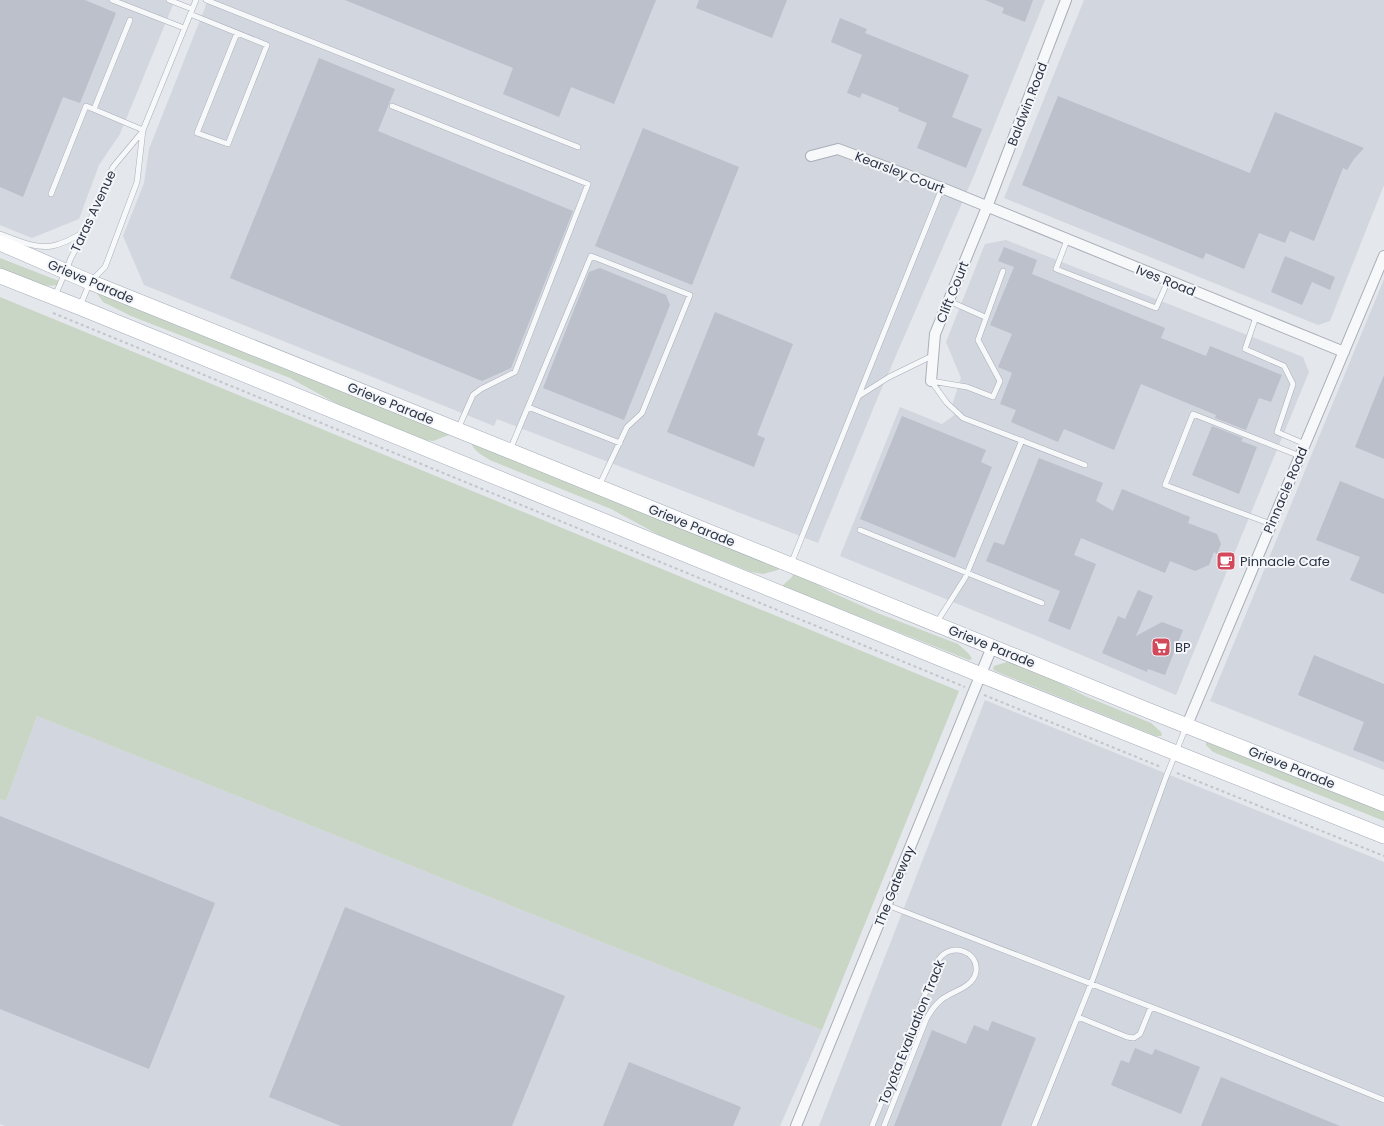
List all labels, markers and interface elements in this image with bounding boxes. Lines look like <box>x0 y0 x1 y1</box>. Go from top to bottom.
street label: Baldwin Road <box>1003 60 1052 149</box>
street label: Kearsley Court <box>852 147 948 198</box>
street label: Taras Avenue <box>66 167 121 255</box>
street label: Grieve Parade <box>45 255 137 308</box>
street label: Clift Court <box>931 258 974 326</box>
street label: Ives Road <box>1133 260 1198 301</box>
street label: Grieve Parade <box>345 377 437 429</box>
street label: Pinnacle Road <box>1259 444 1312 537</box>
street label: Grieve Parade <box>646 499 738 551</box>
cafe icon: Pinnacle Cafe <box>1215 550 1237 572</box>
place label: Pinnacle Cafe <box>1240 552 1330 571</box>
street label: Grieve Parade <box>946 620 1038 672</box>
supermarket icon: BP <box>1150 636 1172 658</box>
place label: BP <box>1175 638 1191 657</box>
street label: Grieve Parade <box>1246 741 1338 793</box>
street label: The Gateway <box>870 842 920 929</box>
street label: Toyota Evaluation Track <box>874 957 949 1107</box>

